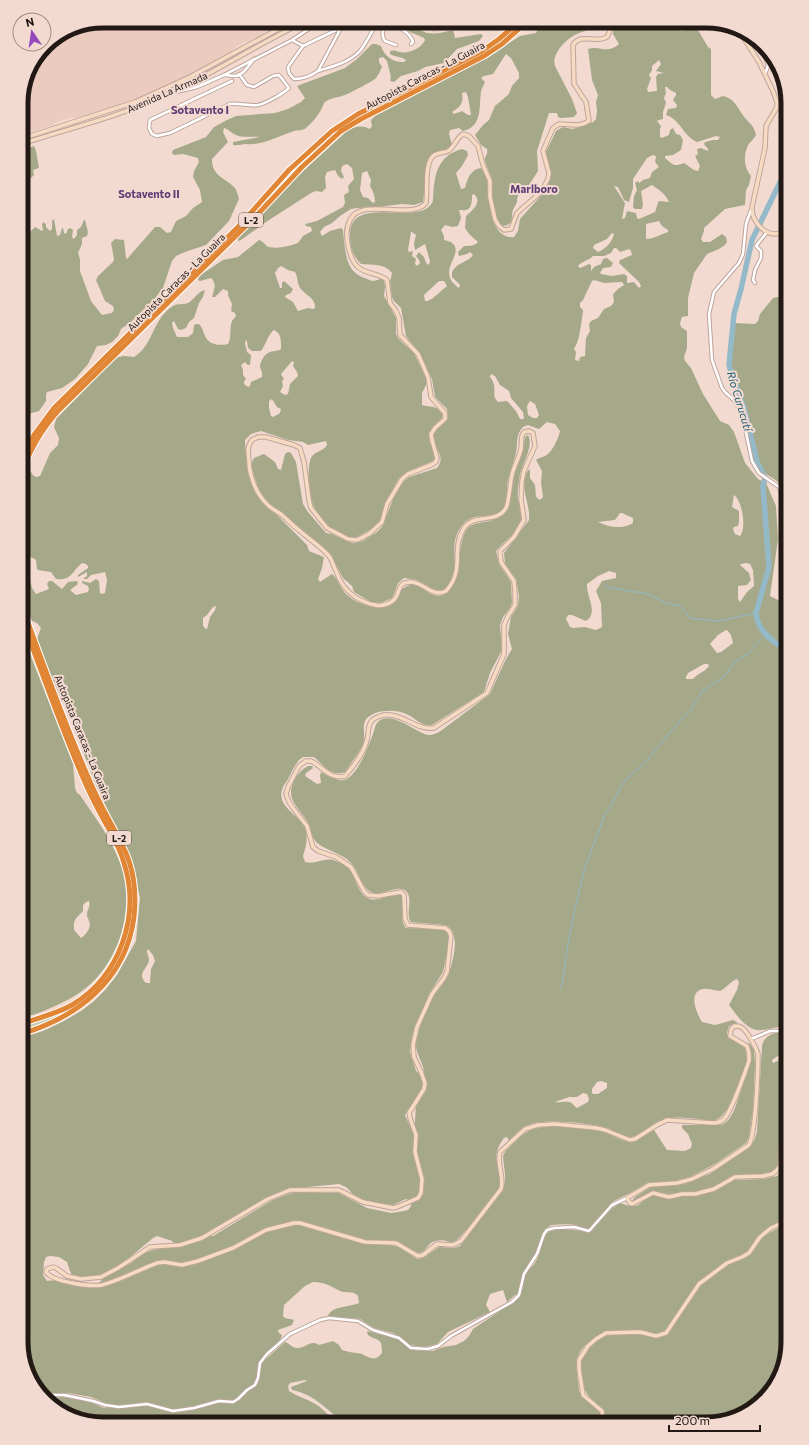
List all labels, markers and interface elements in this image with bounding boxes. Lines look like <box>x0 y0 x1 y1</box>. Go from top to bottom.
north arrow <box>12 12 52 52</box>
text: N <box>24 15 35 29</box>
street label: Autopista Caracas - La Guaira <box>363 38 487 112</box>
street label: Avenida La Armada <box>125 69 209 115</box>
district label: Sotavento I <box>171 103 229 116</box>
district label: Marlboro <box>510 182 558 195</box>
district label: Sotavento II <box>118 187 180 200</box>
road number: L-2 <box>239 213 263 227</box>
street label: Autopista Caracas - La Guaira <box>125 231 227 333</box>
water label: Río Curucutí <box>725 369 756 435</box>
street label: Autopista Caracas - La Guaira <box>52 673 114 801</box>
road number: L-2 <box>107 831 131 845</box>
scale bar <box>669 1407 760 1433</box>
text: 200 m <box>675 1413 710 1427</box>

